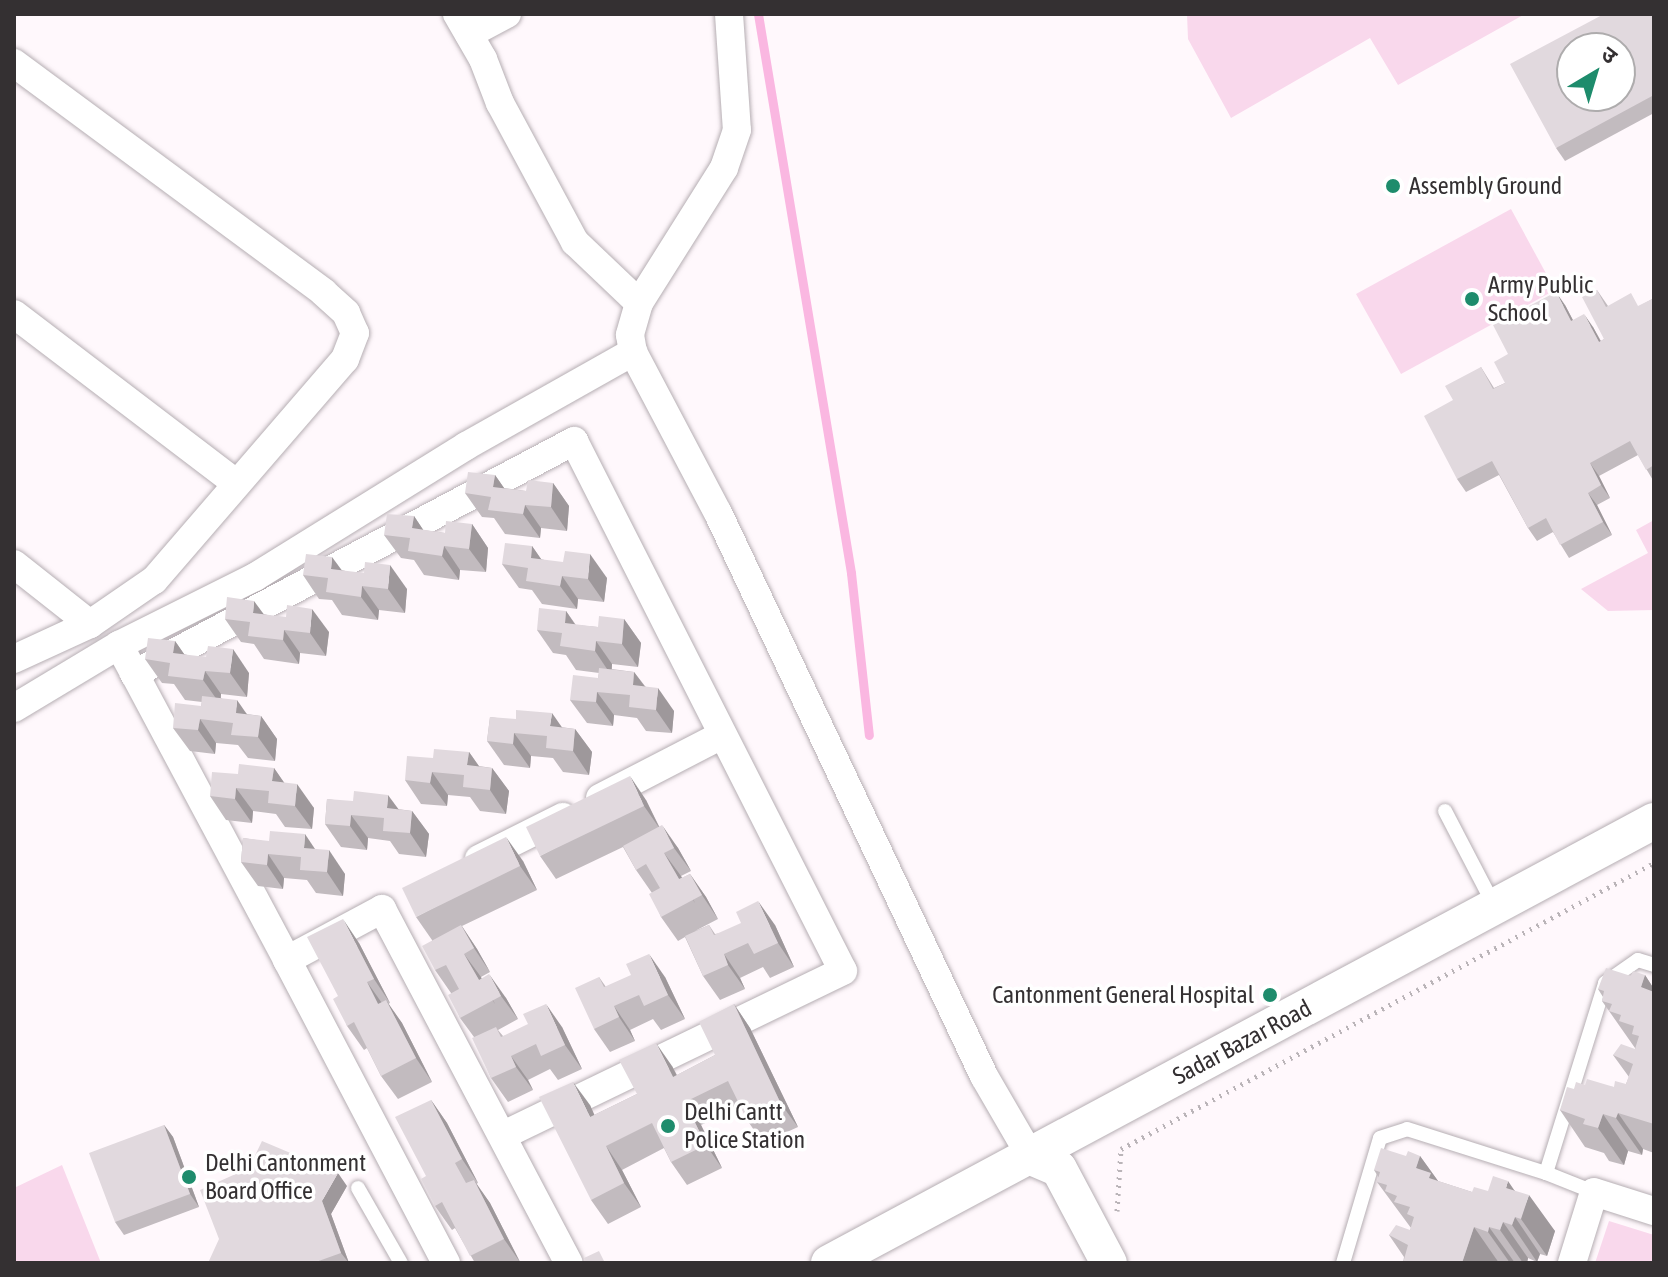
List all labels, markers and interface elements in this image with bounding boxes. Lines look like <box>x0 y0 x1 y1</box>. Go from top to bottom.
north arrow <box>1556 32 1636 112</box>
text: उ <box>1596 40 1623 69</box>
place label: Assembly Ground <box>1409 172 1562 200</box>
marker: Assembly Ground <box>1384 177 1402 195</box>
place label: Army Public School <box>1488 271 1593 327</box>
marker: Army Public School <box>1463 290 1481 308</box>
place label: Cantonment General Hospital <box>992 981 1254 1009</box>
marker: Cantonment General Hospital <box>1261 986 1279 1004</box>
street label: Sadar Bazar Road <box>1168 993 1316 1091</box>
place label: Delhi Cantt Police Station <box>684 1098 805 1154</box>
marker: Delhi Cantt Police Station <box>659 1117 677 1135</box>
place label: Delhi Cantonment Board Office <box>205 1149 366 1205</box>
marker: Delhi Cantonment Board Office <box>180 1168 198 1186</box>

